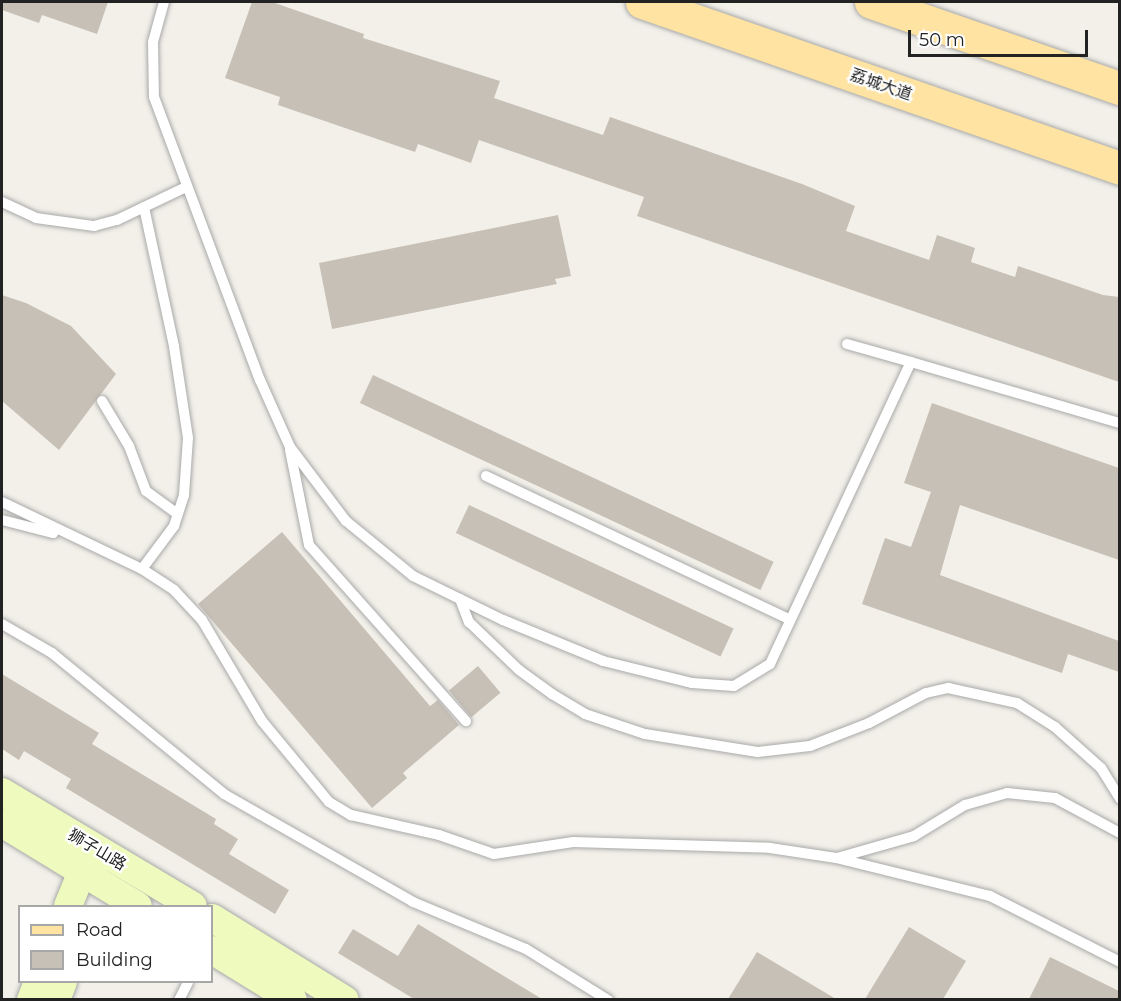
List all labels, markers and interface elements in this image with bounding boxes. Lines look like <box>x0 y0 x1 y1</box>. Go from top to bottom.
scale bar <box>911 18 1091 56</box>
text: 50 m <box>919 29 965 51</box>
street label: 荔城大道 <box>848 66 914 104</box>
street label: 狮子山路 <box>65 825 129 875</box>
legend <box>18 905 213 983</box>
text: Road <box>76 919 123 941</box>
text: Building <box>76 949 153 971</box>

